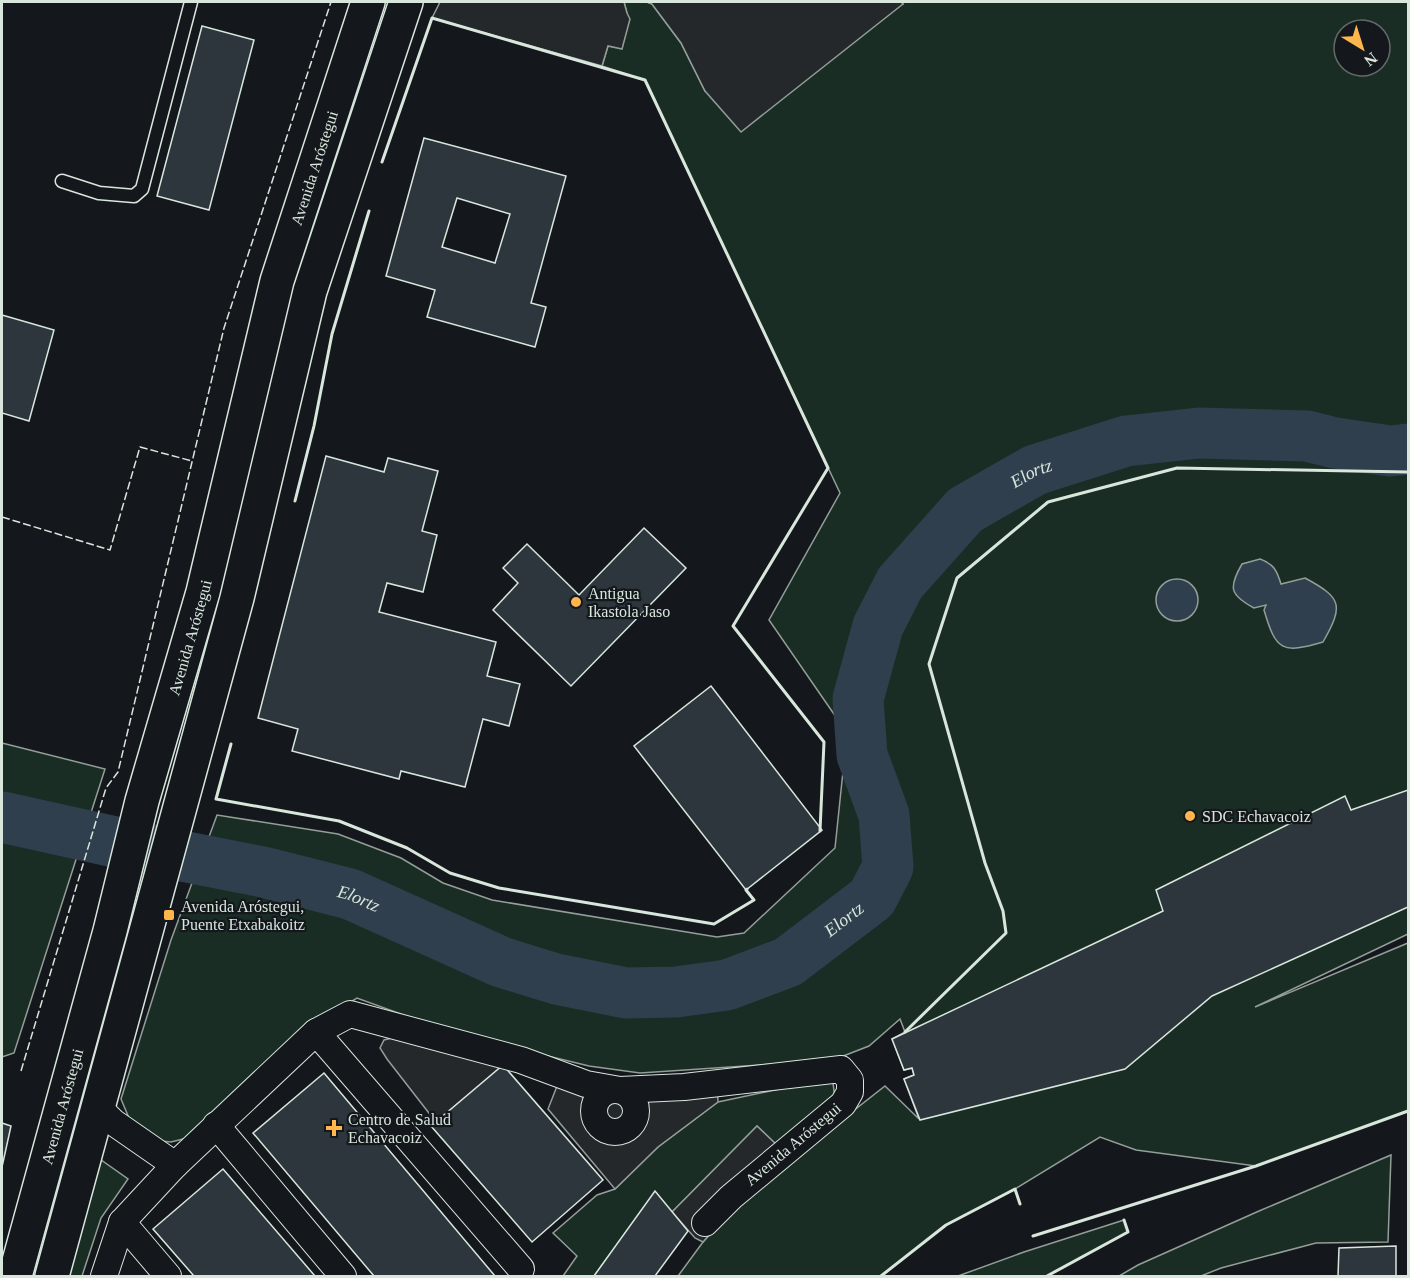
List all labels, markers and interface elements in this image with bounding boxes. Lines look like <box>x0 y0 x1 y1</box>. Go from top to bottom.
north arrow <box>1332 18 1392 78</box>
text: N <box>1361 49 1381 70</box>
street label: Avenida Aróstegui <box>287 108 341 227</box>
water label: Elortz <box>1006 455 1054 492</box>
street label: Avenida Aróstegui <box>165 578 214 697</box>
place label: Antigua Ikastola Jaso <box>588 585 670 620</box>
marker: Antigua Ikastola Jaso <box>569 595 583 609</box>
place label: SDC Echavacoiz <box>1202 808 1311 825</box>
marker: SDC Echavacoiz <box>1183 809 1197 823</box>
water label: Elortz <box>334 881 383 916</box>
place label: Avenida Aróstegui, Puente Etxabakoitz <box>181 898 305 933</box>
water label: Elortz <box>820 898 867 941</box>
marker: Avenida Aróstegui, Puente Etxabakoitz <box>162 908 176 922</box>
street label: Avenida Aróstegui <box>38 1046 86 1166</box>
street label: Avenida Aróstegui <box>742 1099 845 1190</box>
place label: Centro de Salud Echavacoiz <box>348 1111 451 1146</box>
marker: Centro de Salud Echavacoiz <box>325 1119 343 1137</box>

